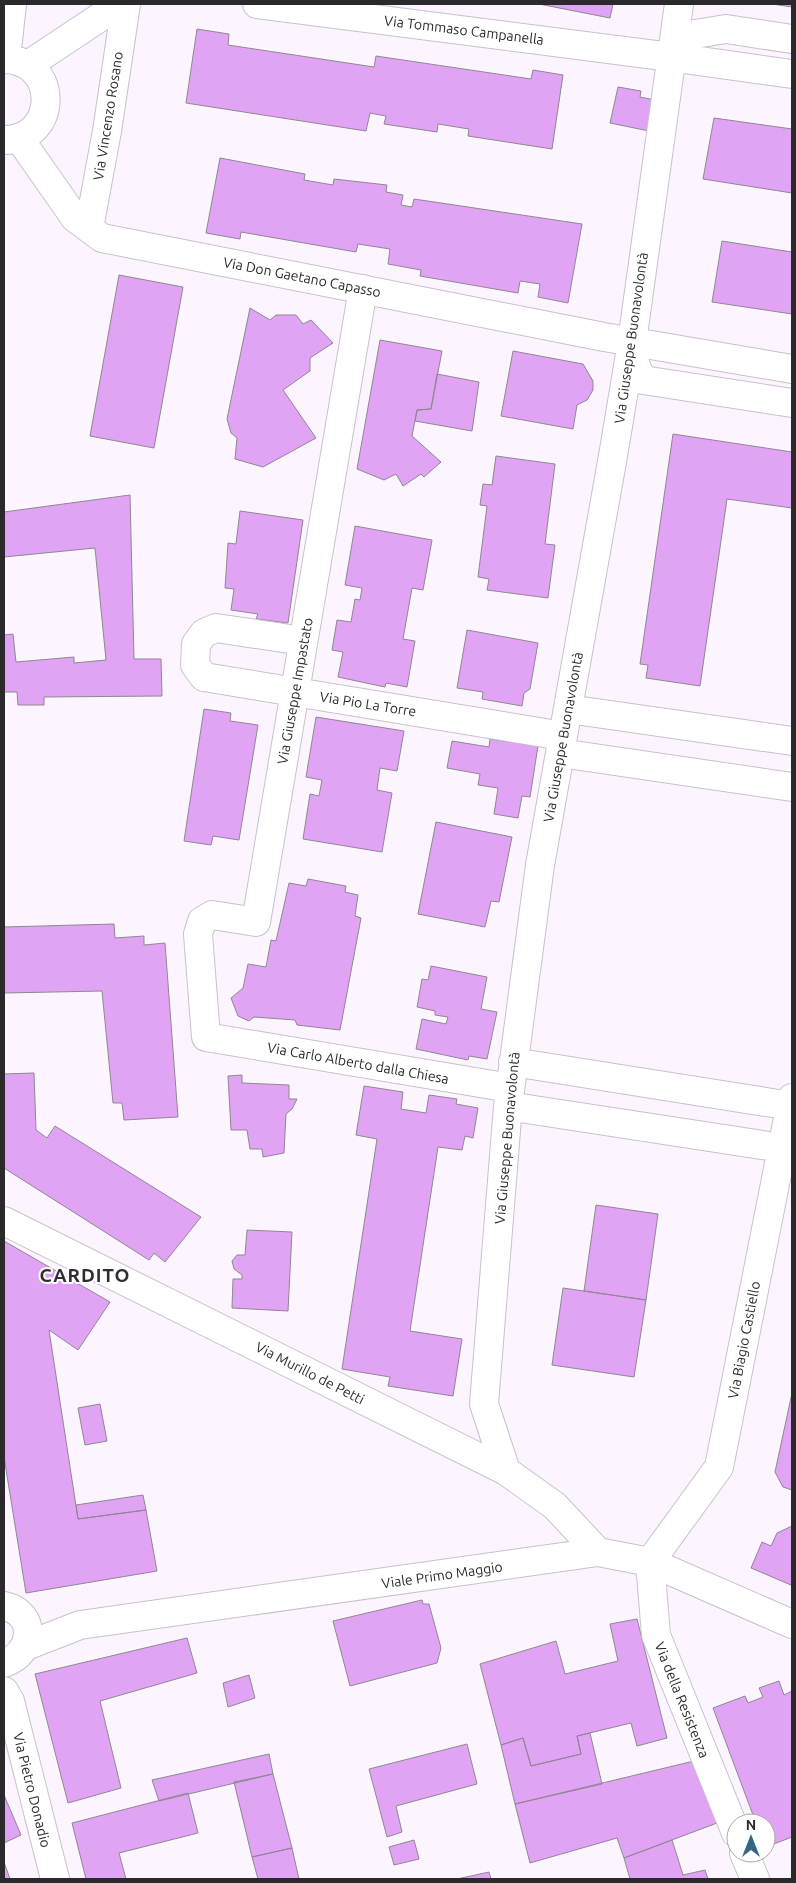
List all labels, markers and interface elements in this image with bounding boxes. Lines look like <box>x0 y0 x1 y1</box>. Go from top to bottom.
street label: Via Tommaso Campanella <box>383 12 545 48</box>
street label: Via Vincenzo Rosano <box>90 50 126 182</box>
street label: Via Giuseppe Buonavolontà <box>611 251 651 425</box>
street label: Via Don Gaetano Capasso <box>222 254 382 300</box>
street label: Via Giuseppe Impastato <box>274 617 316 765</box>
street label: Via Giuseppe Buonavolontà <box>540 651 586 823</box>
street label: Via Pio La Torre <box>319 688 417 720</box>
street label: Via Carlo Alberto dalla Chiesa <box>266 1039 450 1087</box>
street label: Via Giuseppe Buonavolontà <box>492 1051 522 1225</box>
district label: CARDITO <box>40 1264 131 1286</box>
street label: Via Biagio Castiello <box>725 1280 763 1400</box>
street label: Via Murillo de Petti <box>253 1339 367 1407</box>
street label: Viale Primo Maggio <box>380 1559 504 1591</box>
street label: Via della Resistenza <box>651 1640 713 1760</box>
street label: Via Pietro Donadio <box>10 1731 54 1849</box>
north arrow <box>726 1813 776 1863</box>
text: N <box>746 1817 756 1833</box>

